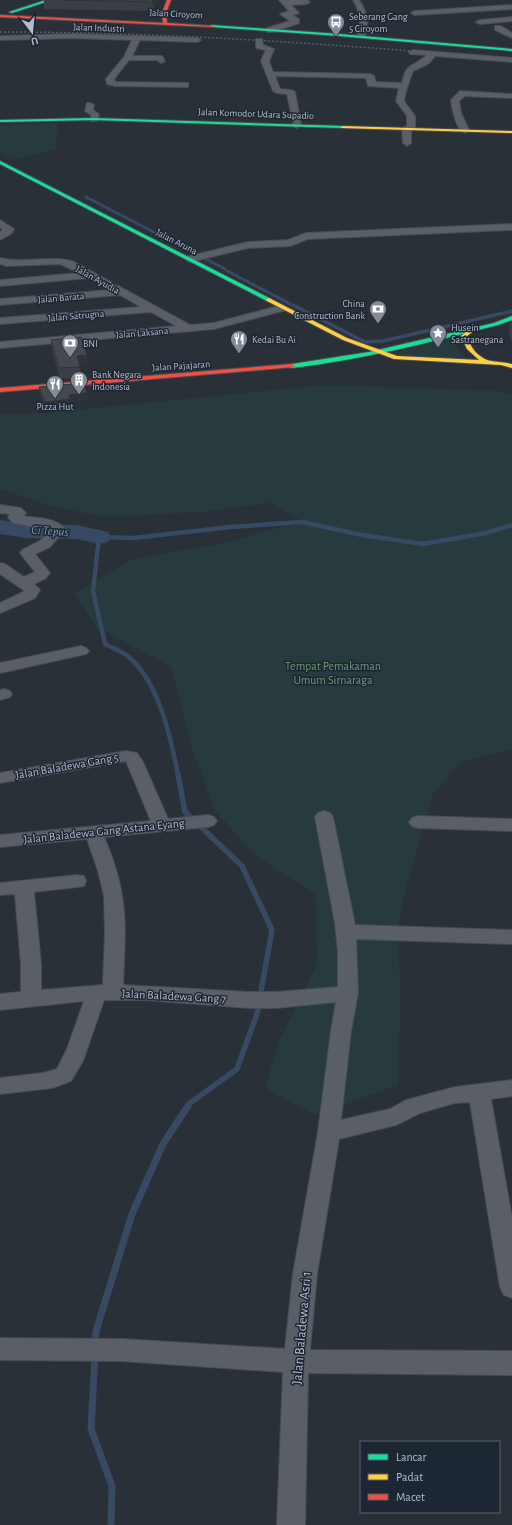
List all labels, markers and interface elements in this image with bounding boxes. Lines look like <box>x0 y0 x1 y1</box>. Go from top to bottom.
street label: Jalan Ciroyom <box>149 8 203 20</box>
north arrow <box>12 12 52 52</box>
bus stop icon: Seberang Gang 5 Ciroyom <box>326 12 346 37</box>
place label: Seberang Gang 5 Ciroyom <box>349 12 408 34</box>
street label: Jalan Industri <box>73 22 125 34</box>
text: U <box>30 35 40 47</box>
street label: Jalan Komodor Udara Supadio <box>198 107 314 121</box>
street label: Jalan Aruna <box>154 227 199 257</box>
street label: Jalan Ayudia <box>74 264 121 296</box>
street label: Jalan Barata <box>37 291 85 305</box>
place label: China Construction Bank <box>294 299 365 321</box>
bank icon: China Construction Bank <box>368 299 388 324</box>
street label: Jalan Satrugna <box>47 309 105 323</box>
place icon: Husein Sastranegana <box>428 323 448 348</box>
place label: Husein Sastranegana <box>451 323 504 345</box>
street label: Jalan Laksana <box>115 326 169 340</box>
restaurant icon: Kedai Bu Ai <box>229 329 249 354</box>
bank icon: BNI <box>60 333 80 358</box>
place label: Kedai Bu Ai <box>252 335 296 345</box>
place label: BNI <box>83 339 98 349</box>
street label: Jalan Pajajaran <box>152 359 210 373</box>
building icon: Bank Negara Indonesia <box>69 370 89 395</box>
place label: Bank Negara Indonesia <box>92 370 142 392</box>
restaurant icon: Pizza Hut <box>45 374 65 399</box>
place label: Pizza Hut <box>36 402 74 412</box>
water label: Ci Tepus <box>31 524 69 539</box>
park label: Tempat Pemakaman Umum Sirnaraga <box>285 660 381 686</box>
street label: Jalan Baladewa Gang 5 <box>14 751 120 781</box>
street label: Jalan Baladewa Gang Astana Eyang <box>23 817 185 846</box>
street label: Jalan Baladewa Gang 7 <box>121 987 227 1005</box>
street label: Jalan Baladewa Asri 1 <box>290 1271 314 1385</box>
legend <box>360 1441 500 1513</box>
text: Lancar <box>396 1451 427 1463</box>
text: Padat <box>396 1471 423 1483</box>
text: Macet <box>396 1491 425 1503</box>

